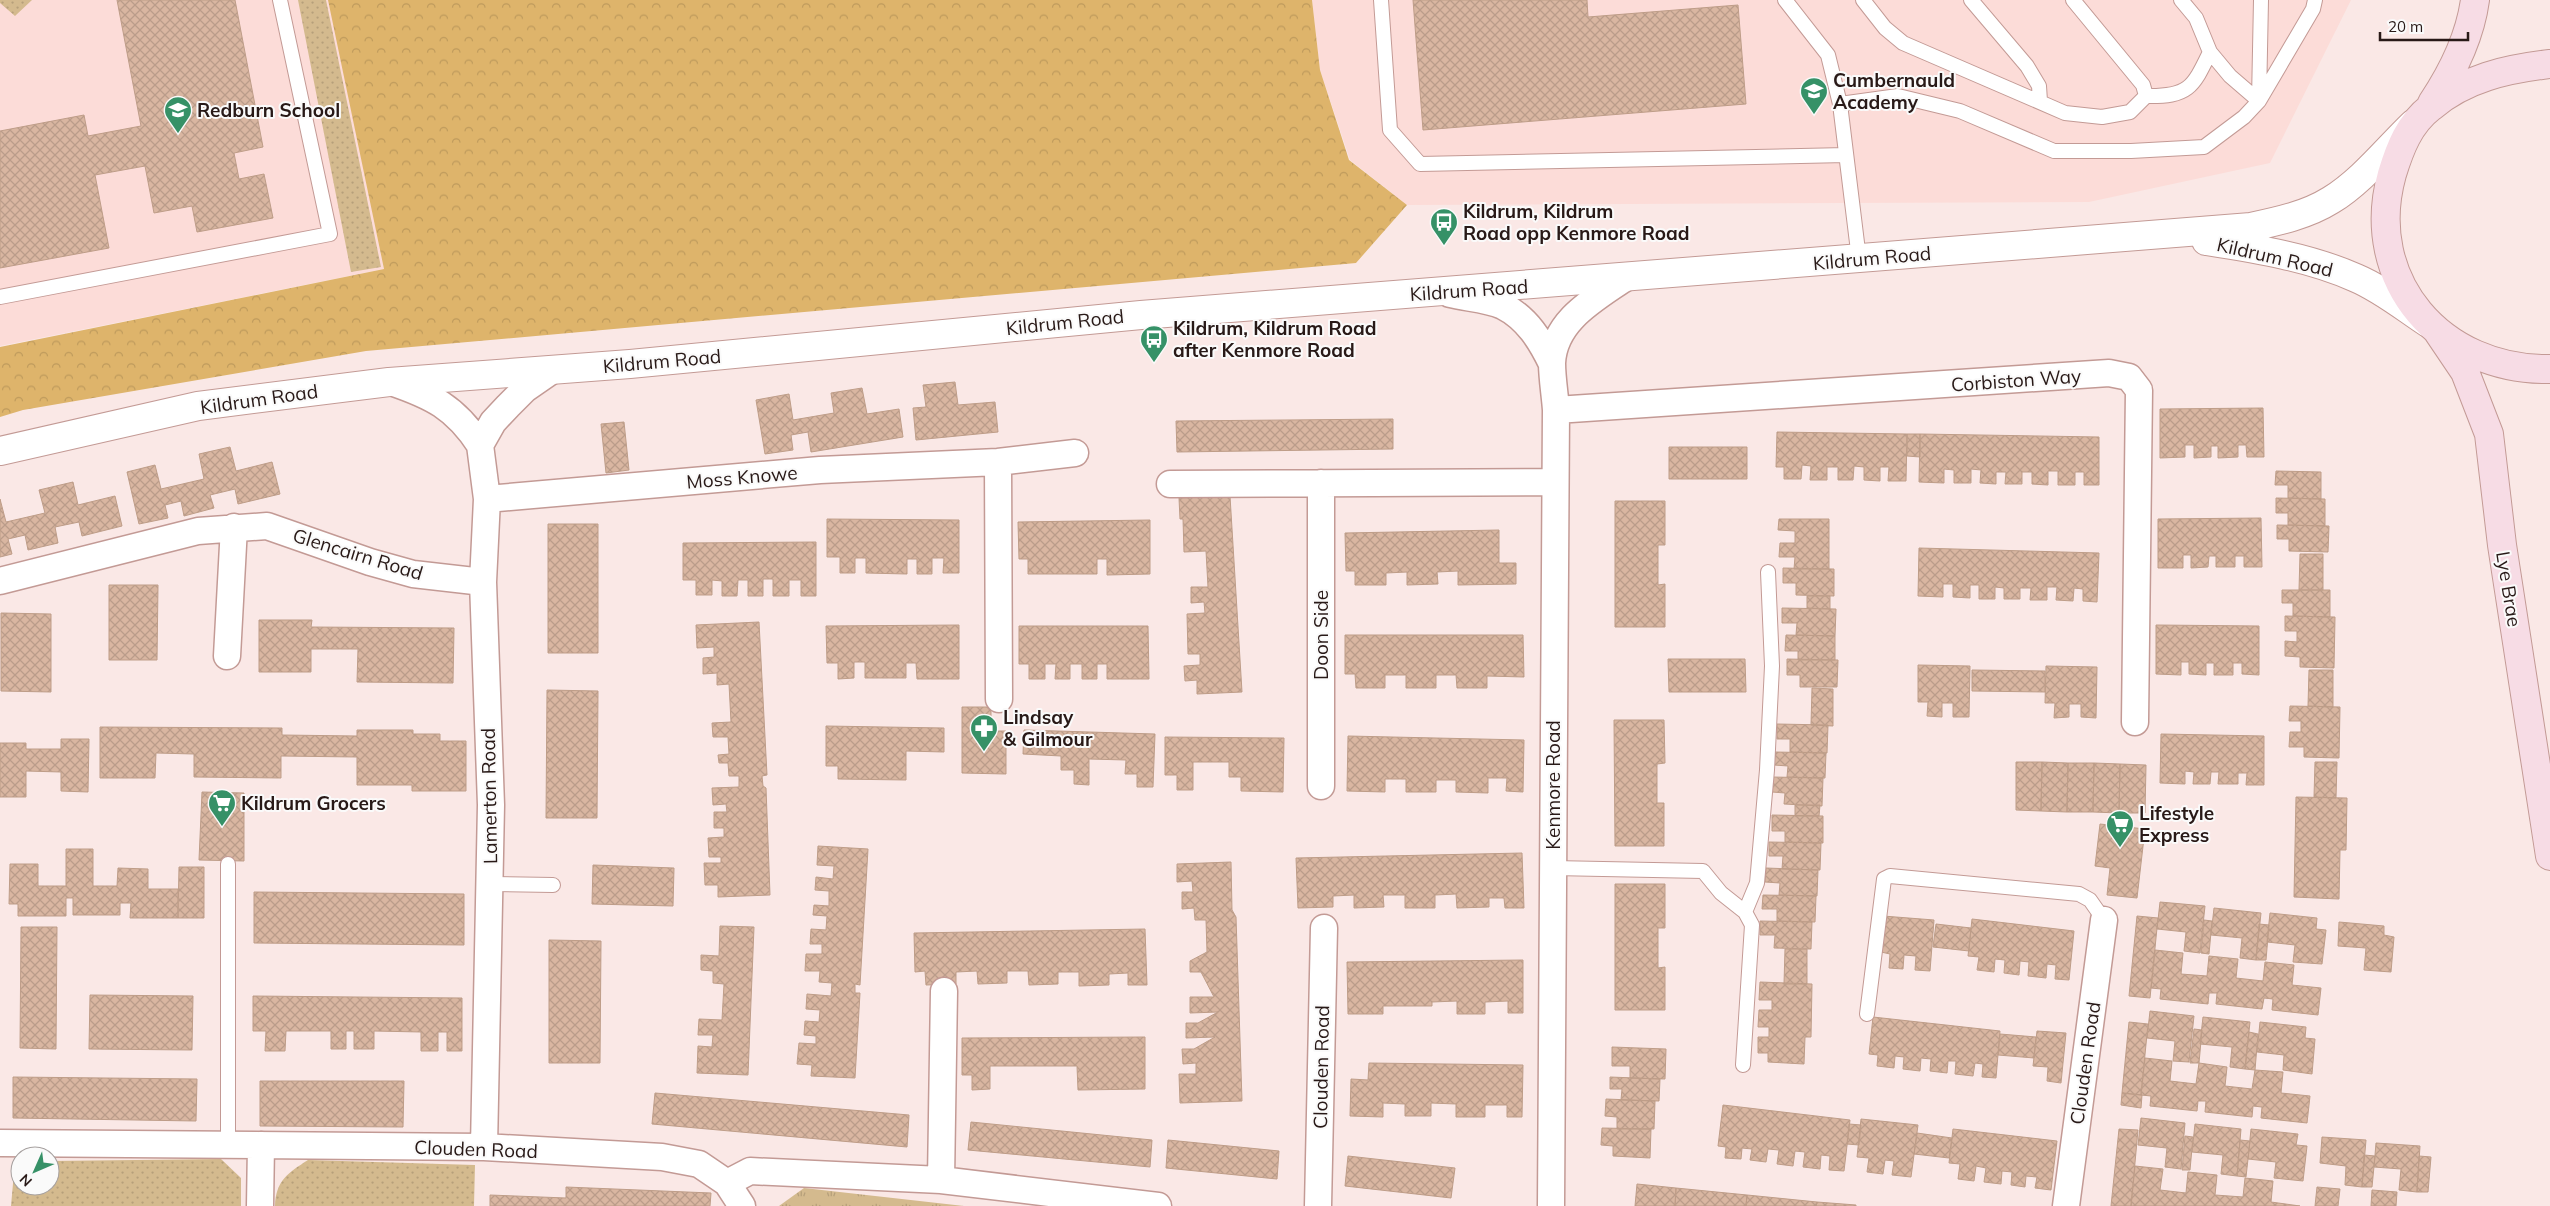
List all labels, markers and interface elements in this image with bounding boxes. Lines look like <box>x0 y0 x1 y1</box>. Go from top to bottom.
scale bar <box>2380 10 2468 42</box>
text: 20 m <box>2388 17 2423 36</box>
place label: Cumbernauld Academy <box>1833 68 1955 114</box>
school or university icon: Cumbernauld Academy <box>1799 76 1829 115</box>
school or university icon: Redburn School <box>163 95 193 134</box>
place label: Redburn School <box>197 98 340 122</box>
place label: Kildrum, Kildrum Road opp Kenmore Road <box>1463 199 1690 245</box>
bus stop icon: Kildrum, Kildrum Road opp Kenmore Road <box>1429 207 1459 246</box>
street label: Kildrum Road <box>2215 232 2335 282</box>
street label: Kildrum Road <box>1812 241 1932 275</box>
street label: Kildrum Road <box>1409 274 1529 306</box>
street label: Kildrum Road <box>1005 304 1125 340</box>
place label: Kildrum, Kildrum Road after Kenmore Road <box>1173 316 1376 362</box>
bus stop icon: Kildrum, Kildrum Road after Kenmore Road <box>1139 324 1169 363</box>
street label: Kildrum Road <box>602 344 722 378</box>
street label: Corbiston Way <box>1950 363 2082 397</box>
street label: Kildrum Road <box>199 379 319 419</box>
street label: Moss Knowe <box>685 460 799 494</box>
street label: Glencairn Road <box>290 523 426 585</box>
street label: Lye Brae <box>2491 549 2527 629</box>
street label: Doon Side <box>1309 590 1333 680</box>
place label: Lindsay & Gilmour <box>1003 705 1093 751</box>
pharmacy icon: Lindsay & Gilmour <box>969 713 999 752</box>
street label: Kenmore Road <box>1541 720 1565 850</box>
street label: Lamerton Road <box>476 728 502 864</box>
supermarket icon: Kildrum Grocers <box>207 788 237 827</box>
place label: Kildrum Grocers <box>241 791 386 815</box>
place label: Lifestyle Express <box>2139 801 2214 847</box>
supermarket icon: Lifestyle Express <box>2105 809 2135 848</box>
street label: Clouden Road <box>2065 1000 2105 1126</box>
street label: Clouden Road <box>1308 1005 1334 1129</box>
street label: Clouden Road <box>414 1135 538 1163</box>
north arrow <box>10 1146 60 1196</box>
text: N <box>16 1170 36 1190</box>

